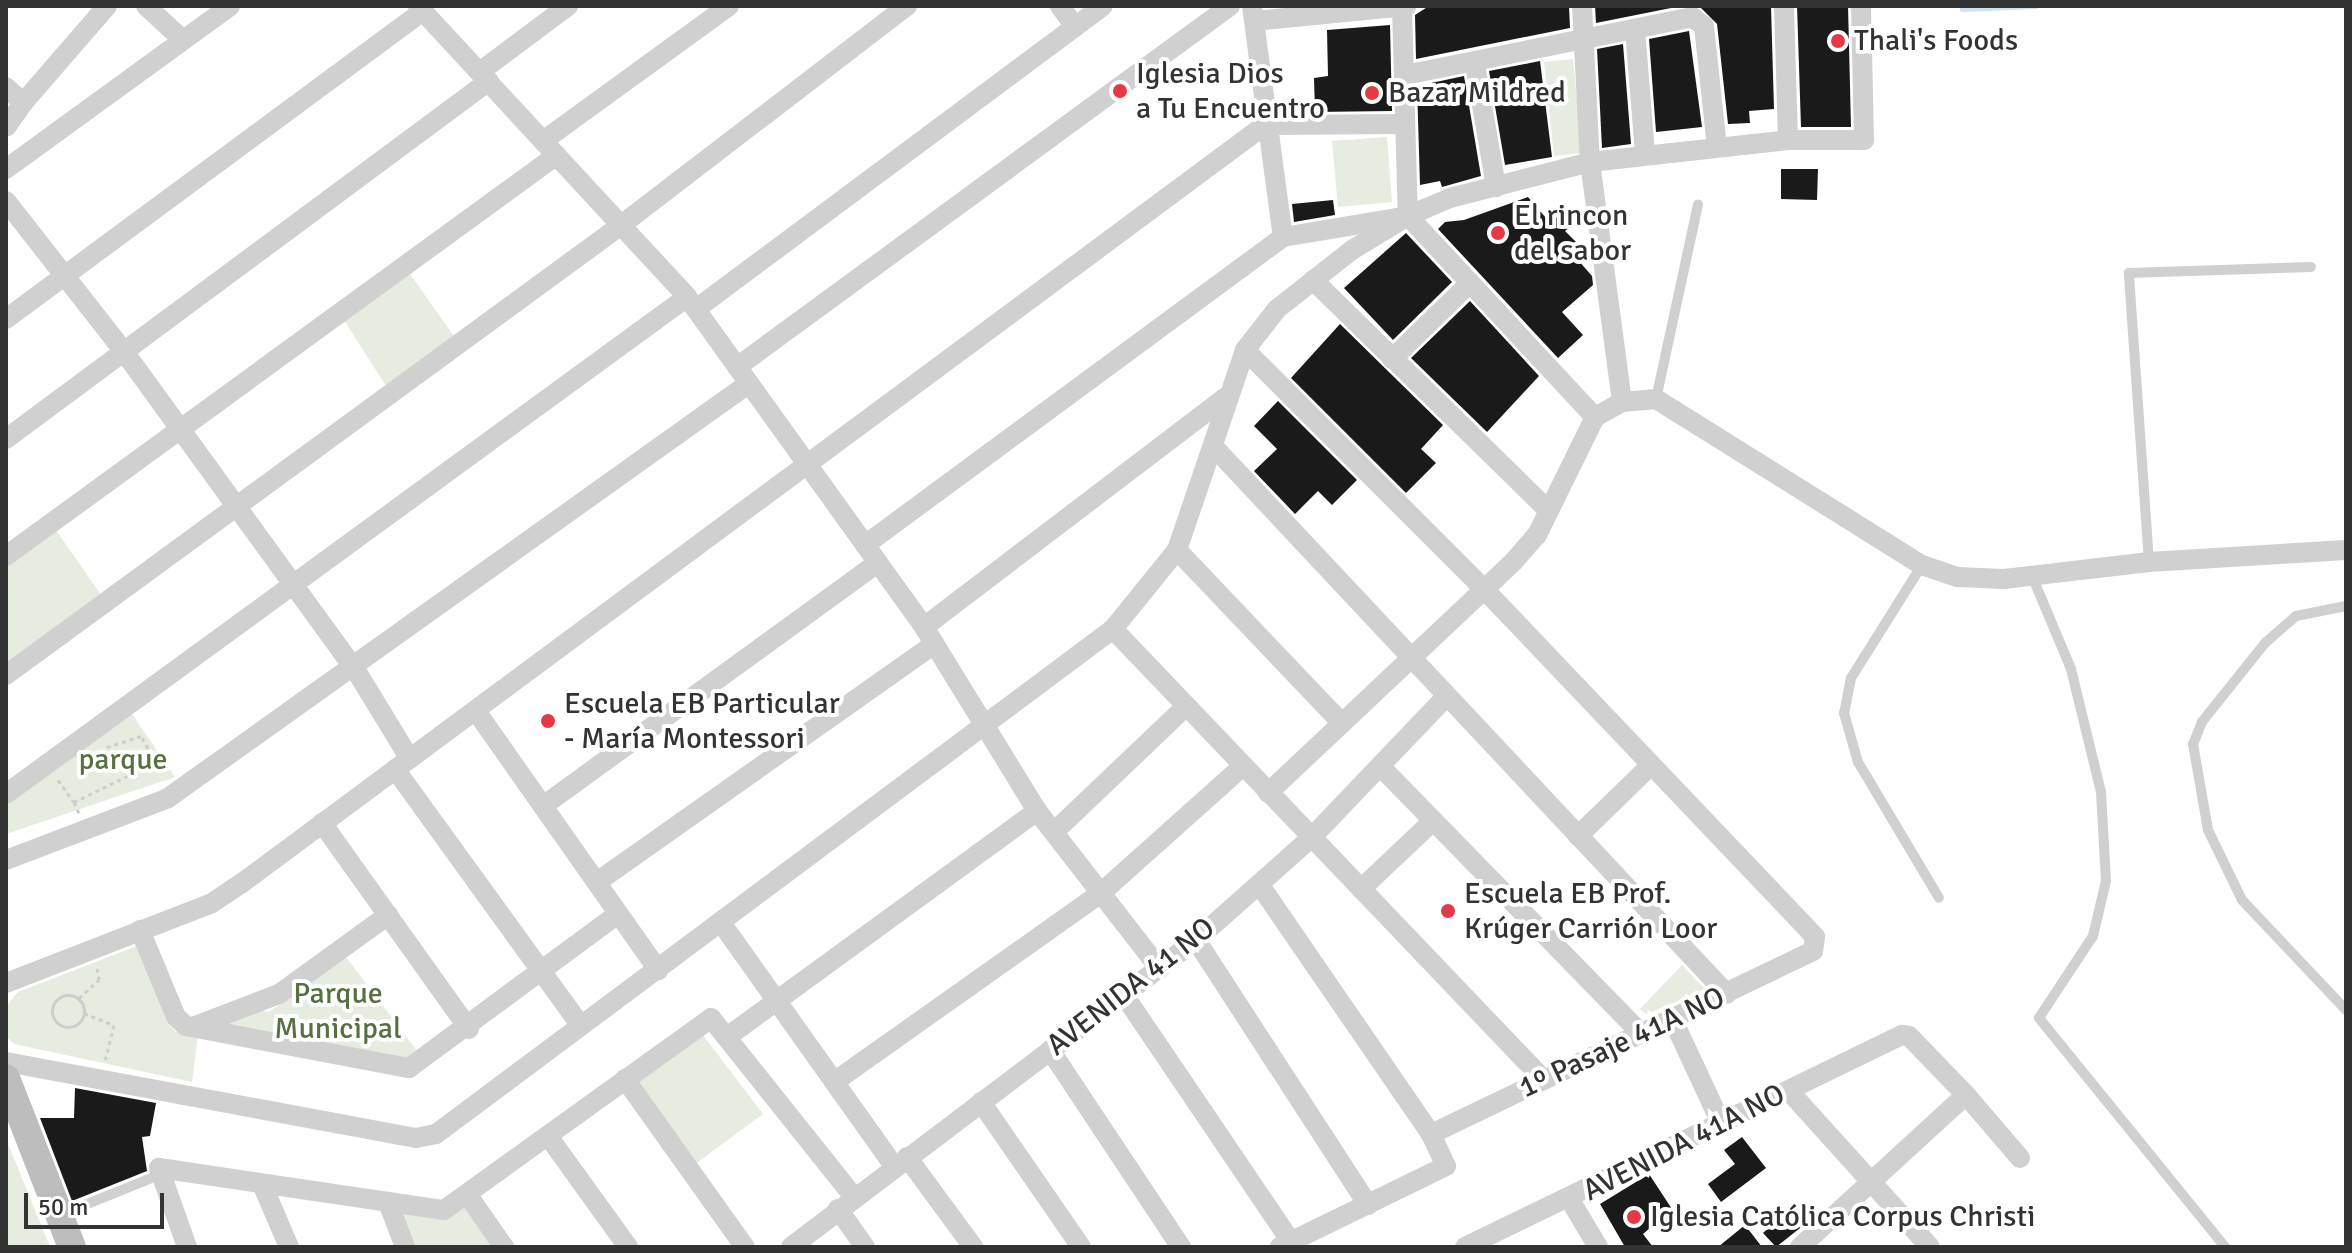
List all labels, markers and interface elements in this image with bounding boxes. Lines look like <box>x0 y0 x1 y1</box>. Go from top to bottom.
place label: Thali's Foods <box>1854 23 2018 59</box>
marker: Thali's Foods <box>1829 32 1847 50</box>
place label: Iglesia Dios a Tu Encuentro <box>1136 56 1325 126</box>
place label: Bazar Mildred <box>1388 75 1566 111</box>
marker: Iglesia Dios a Tu Encuentro <box>1111 82 1129 100</box>
marker: Bazar Mildred <box>1363 84 1381 102</box>
place label: El rincon del sabor <box>1514 198 1631 268</box>
marker: El rincon del sabor <box>1489 224 1507 242</box>
place label: Escuela EB Particular - María Montessori <box>564 686 840 756</box>
marker: Escuela EB Particular - María Montessori <box>539 712 557 730</box>
park label: parque <box>78 742 168 778</box>
place label: Escuela EB Prof. Krúger Carrión Loor <box>1464 876 1717 946</box>
marker: Escuela EB Prof. Krúger Carrión Loor <box>1439 902 1457 920</box>
street label: AVENIDA 41 NO <box>1040 910 1222 1064</box>
park label: Parque Municipal <box>274 976 402 1046</box>
street label: 1º Pasaje 41A NO <box>1514 980 1730 1106</box>
street label: AVENIDA 41A NO <box>1577 1077 1791 1209</box>
scale bar <box>28 1177 168 1227</box>
text: 50 m <box>38 1192 88 1222</box>
place label: Iglesia Católica Corpus Christi <box>1650 1199 2035 1235</box>
marker: Iglesia Católica Corpus Christi <box>1625 1208 1643 1226</box>

